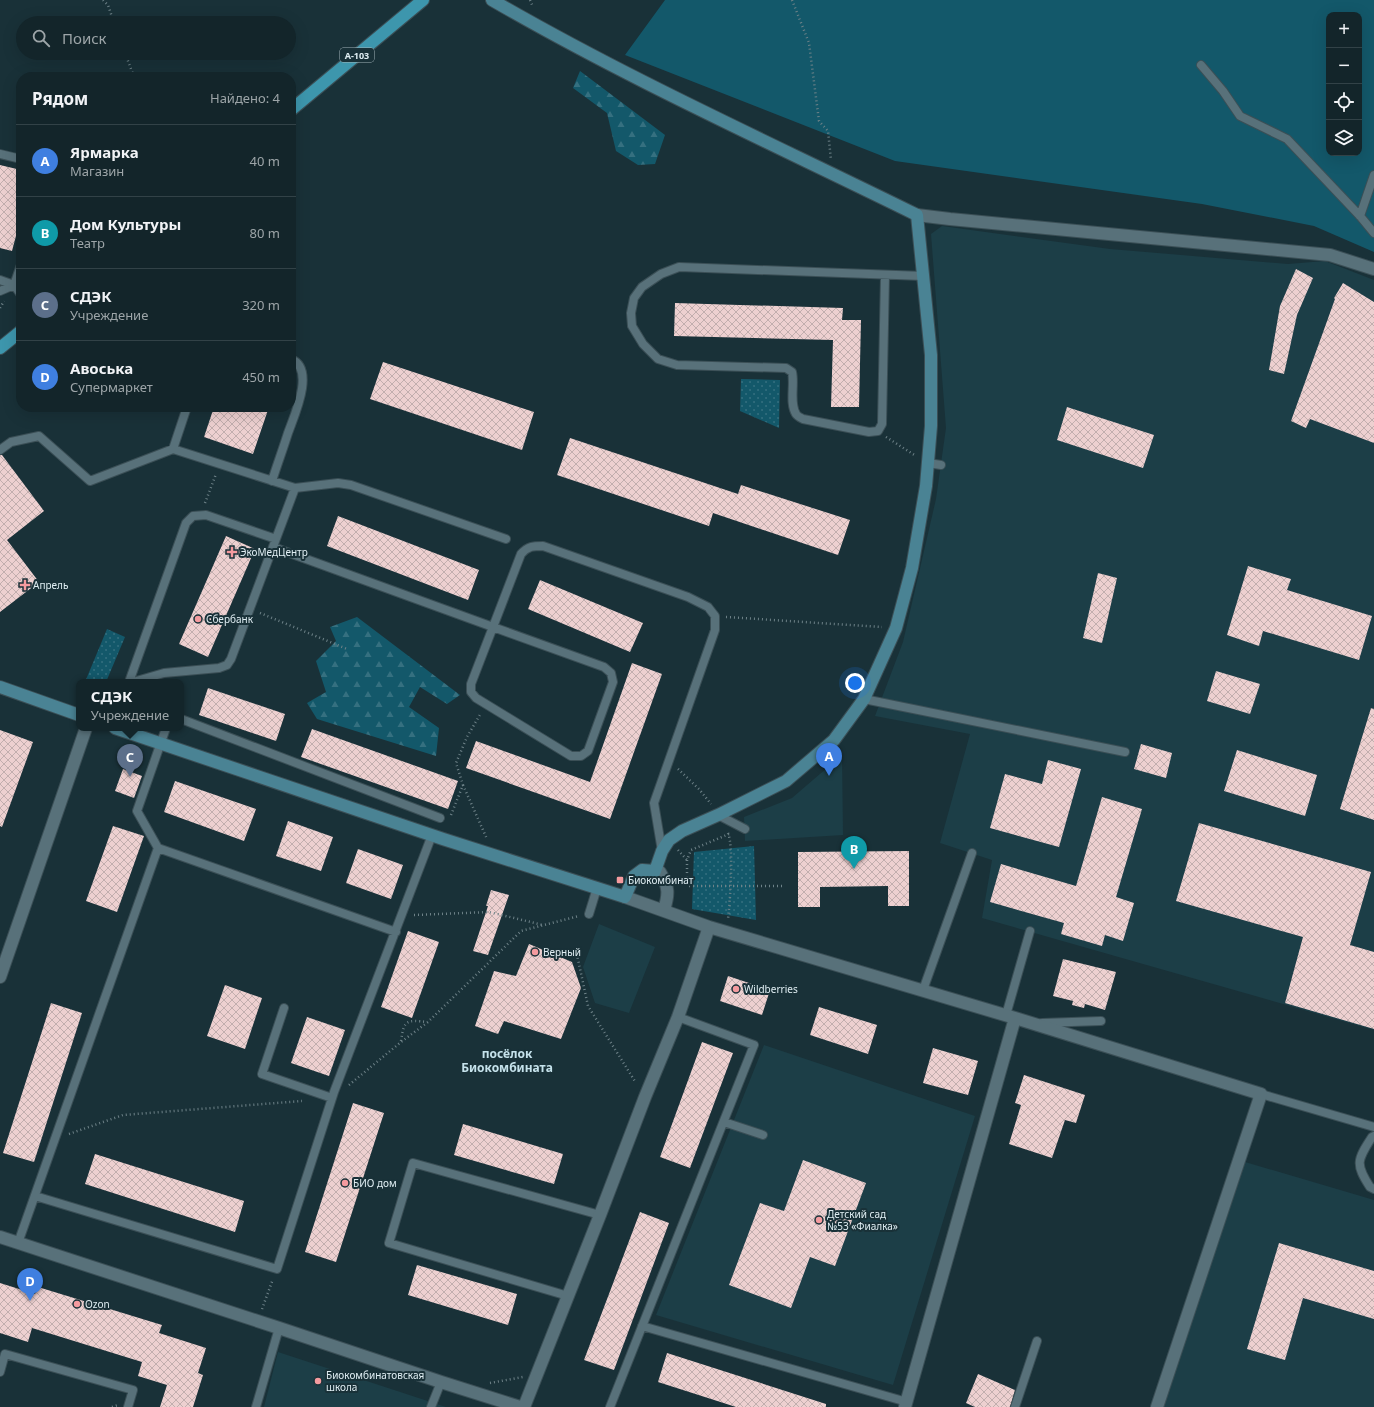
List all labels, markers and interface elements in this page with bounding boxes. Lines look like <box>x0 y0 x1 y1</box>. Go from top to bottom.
map controls <box>1326 12 1362 156</box>
button: + <box>1326 12 1362 48</box>
search box <box>16 16 296 60</box>
icon: search <box>30 27 52 49</box>
text: Поиск <box>62 28 107 48</box>
road number: А-103 <box>340 48 374 62</box>
button: − <box>1326 48 1362 84</box>
button: locate <box>1326 84 1362 120</box>
text: Рядом <box>32 87 88 110</box>
text: Найдено: 4 <box>210 89 280 107</box>
button: layers <box>1326 120 1362 156</box>
text: Ярмарка <box>70 142 139 162</box>
text: A <box>41 152 50 170</box>
text: 40 m <box>250 152 280 170</box>
text: Магазин <box>70 162 124 180</box>
text: Дом Культуры <box>70 214 181 234</box>
text: B <box>41 224 49 242</box>
text: 80 m <box>250 224 280 242</box>
text: Театр <box>70 234 105 252</box>
text: СДЭК <box>70 286 112 306</box>
text: C <box>41 296 49 314</box>
text: 320 m <box>242 296 280 314</box>
text: Учреждение <box>70 306 148 324</box>
text: Авоська <box>70 358 133 378</box>
text: D <box>40 368 50 386</box>
text: 450 m <box>242 368 280 386</box>
text: Супермаркет <box>70 378 153 396</box>
place label: ЭкоМедЦентр <box>240 545 308 559</box>
marker: ЭкоМедЦентр <box>227 547 237 557</box>
place label: Апрель <box>33 578 68 592</box>
marker: Апрель <box>20 580 30 590</box>
place label: Сбербанк <box>206 612 254 626</box>
marker: Сбербанк <box>193 614 203 624</box>
your location <box>845 673 865 693</box>
popup <box>76 679 184 731</box>
text: СДЭК <box>91 686 132 706</box>
text: Учреждение <box>91 706 169 724</box>
pin: A <box>816 743 842 776</box>
pin: C <box>117 744 143 777</box>
pin: B <box>841 836 867 869</box>
place label: Биокомбинат <box>628 873 694 887</box>
marker: Биокомбинат <box>615 875 625 885</box>
place label: Верный <box>543 945 581 959</box>
marker: Верный <box>530 947 540 957</box>
place label: Wildberries <box>744 982 798 996</box>
marker: Wildberries <box>731 984 741 994</box>
district label: посёлок Биокомбината <box>461 1045 553 1076</box>
place label: БИО дом <box>353 1176 397 1190</box>
marker: БИО дом <box>340 1178 350 1188</box>
place label: Детский сад №53 «Фиалка» <box>827 1207 898 1233</box>
marker: Детский сад №53 «Фиалка» <box>814 1215 824 1225</box>
pin: D <box>17 1268 43 1301</box>
place label: Ozon <box>85 1297 110 1311</box>
marker: Ozon <box>72 1299 82 1309</box>
place label: Биокомбинатовская школа <box>326 1368 424 1394</box>
marker: Биокомбинатовская школа <box>313 1376 323 1386</box>

